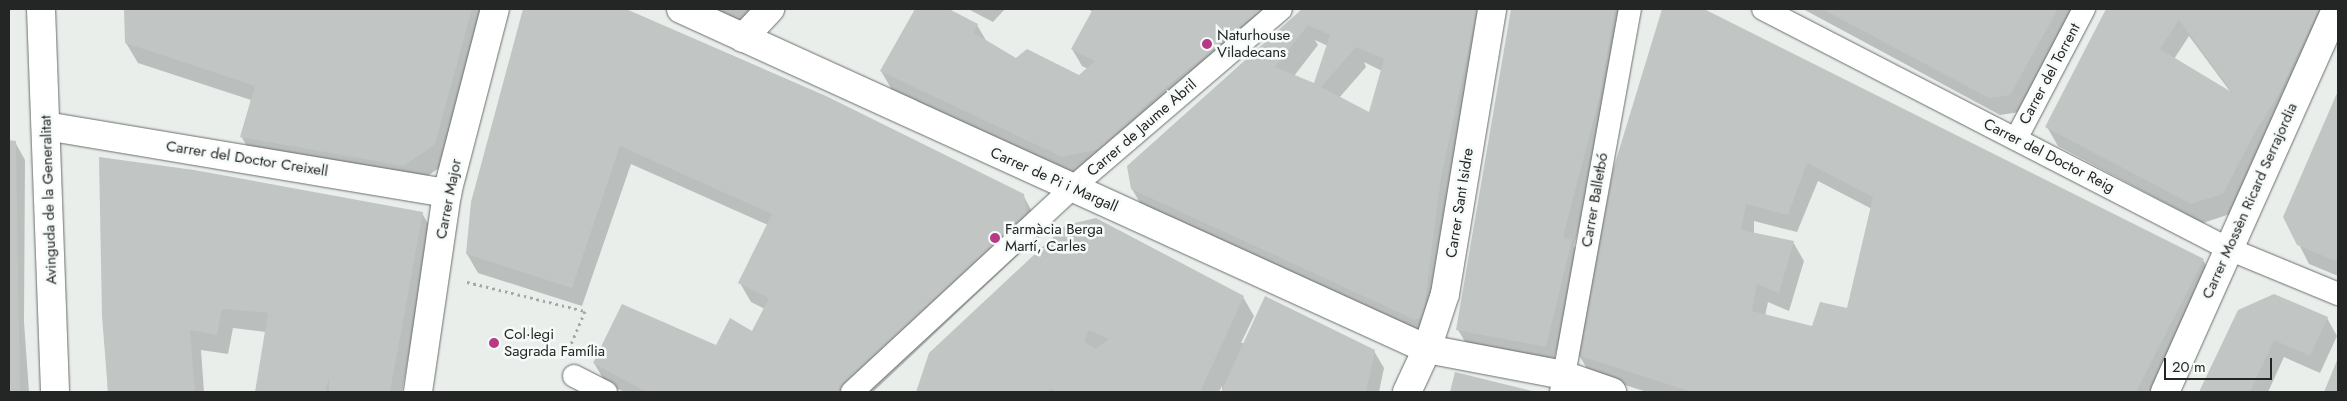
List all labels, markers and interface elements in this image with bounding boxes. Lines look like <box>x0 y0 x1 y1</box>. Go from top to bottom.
street label: Carrer del Torrent <box>2016 20 2084 128</box>
place label: Naturhouse Viladecans <box>1217 26 1290 61</box>
marker: Naturhouse Viladecans <box>1201 38 1213 50</box>
street label: Carrer de Jaume Abril <box>1084 76 1200 180</box>
street label: Carrer Mossèn Ricard Serrajordia <box>2199 100 2301 302</box>
street label: Avinguda de la Generalitat <box>37 115 61 285</box>
street label: Carrer del Doctor Reig <box>1980 115 2118 197</box>
street label: Carrer del Doctor Creixell <box>165 137 329 181</box>
street label: Carrer de Pi i Margall <box>987 144 1121 216</box>
street label: Carrer Sant Isidre <box>1442 147 1478 259</box>
street label: Carrer Balletbó <box>1578 151 1612 249</box>
street label: Carrer Major <box>432 157 466 241</box>
place label: Farmàcia Berga Martí, Carles <box>1005 220 1103 255</box>
marker: Farmàcia Berga Martí, Carles <box>989 232 1001 244</box>
place label: Col·legi Sagrada Família <box>504 325 605 360</box>
marker: Col·legi Sagrada Família <box>488 337 500 349</box>
scale bar <box>2167 348 2274 380</box>
text: 20 m <box>2172 356 2206 378</box>

